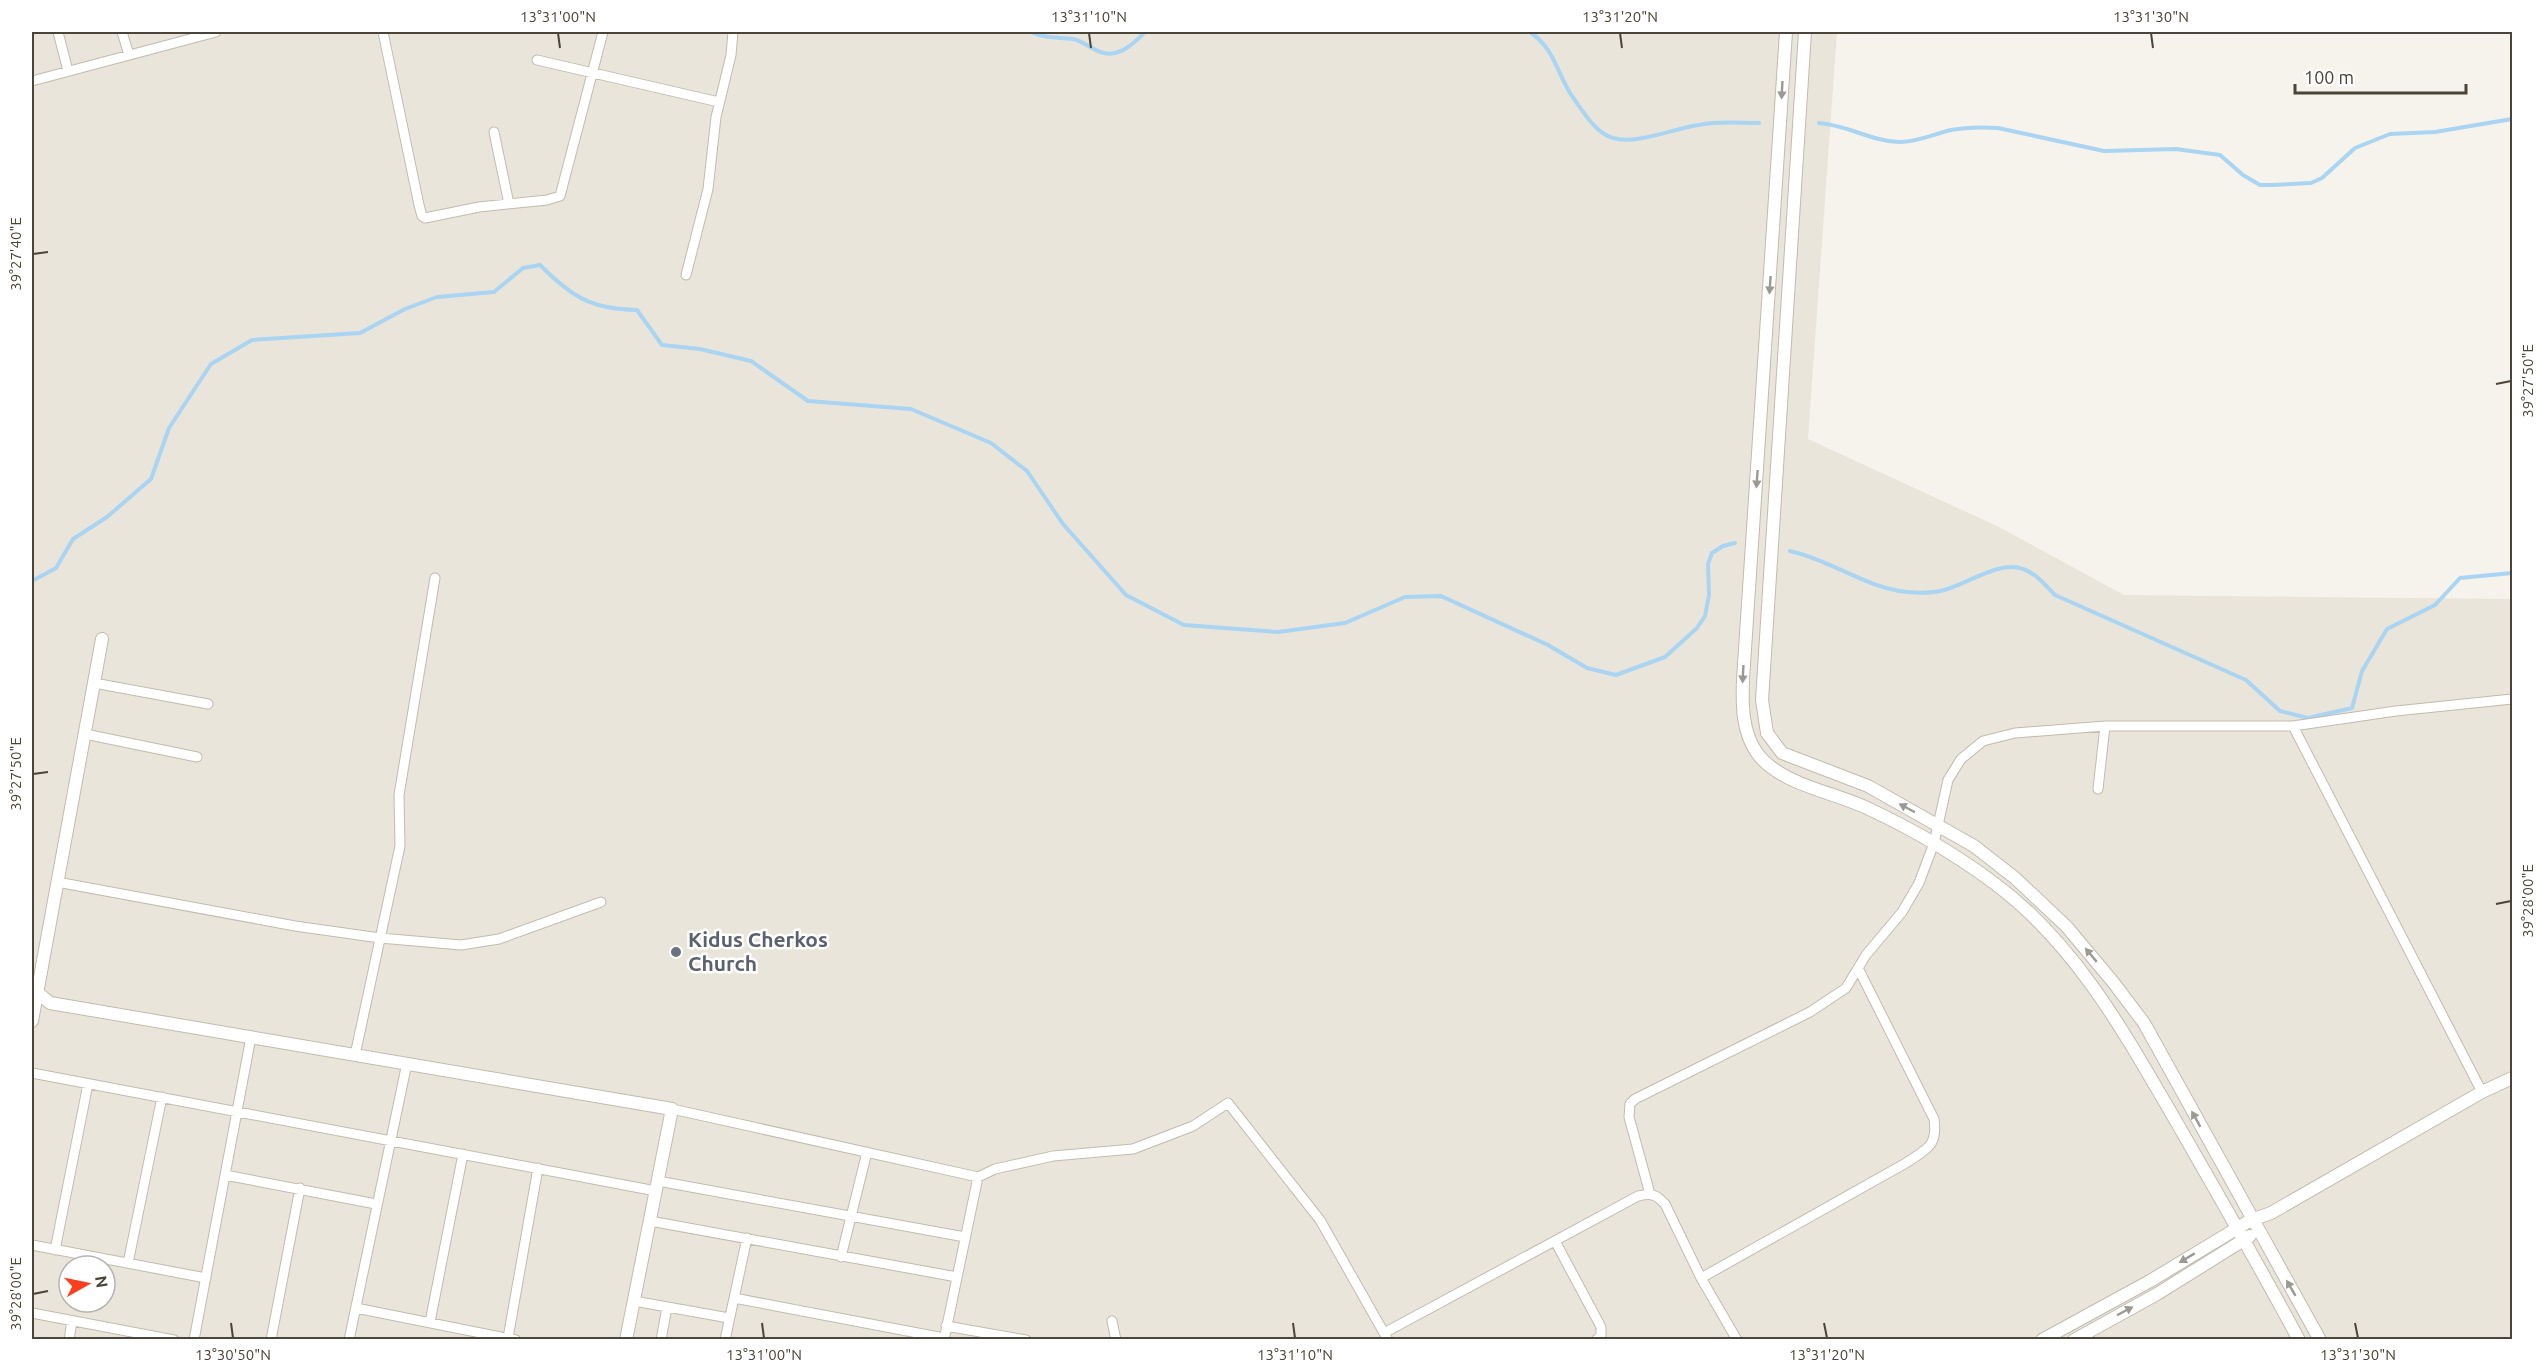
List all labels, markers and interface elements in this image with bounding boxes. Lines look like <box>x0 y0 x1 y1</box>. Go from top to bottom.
text: 13°31'00"N <box>520 8 596 25</box>
text: 13°31'10"N <box>1051 8 1127 25</box>
text: 13°31'20"N <box>1582 8 1658 25</box>
text: 13°31'30"N <box>2113 8 2189 25</box>
scale bar <box>2295 57 2466 95</box>
text: 100 m <box>2304 67 2354 87</box>
one-way arrow <box>1778 80 1787 99</box>
text: 39°27'40"E <box>7 217 24 291</box>
one-way arrow <box>1765 275 1775 294</box>
text: 39°27'50"E <box>2519 344 2536 418</box>
one-way arrow <box>1752 470 1761 489</box>
one-way arrow <box>1739 664 1748 683</box>
text: 39°27'50"E <box>7 737 24 811</box>
one-way arrow <box>1899 803 1916 813</box>
text: 39°28'00"E <box>2519 864 2536 938</box>
place label: Kidus Cherkos Church <box>688 927 828 975</box>
marker: Kidus Cherkos Church <box>669 945 683 959</box>
one-way arrow <box>2084 947 2097 963</box>
one-way arrow <box>2191 1110 2201 1127</box>
one-way arrow <box>2179 1253 2195 1264</box>
north arrow <box>57 1254 117 1314</box>
text: 39°28'00"E <box>7 1257 24 1331</box>
text: N <box>92 1274 112 1289</box>
one-way arrow <box>2286 1280 2297 1296</box>
one-way arrow <box>2117 1306 2134 1316</box>
text: 13°30'50"N <box>195 1346 271 1363</box>
text: 13°31'00"N <box>726 1346 802 1363</box>
text: 13°31'10"N <box>1257 1346 1333 1363</box>
text: 13°31'20"N <box>1789 1346 1865 1363</box>
text: 13°31'30"N <box>2320 1346 2396 1363</box>

